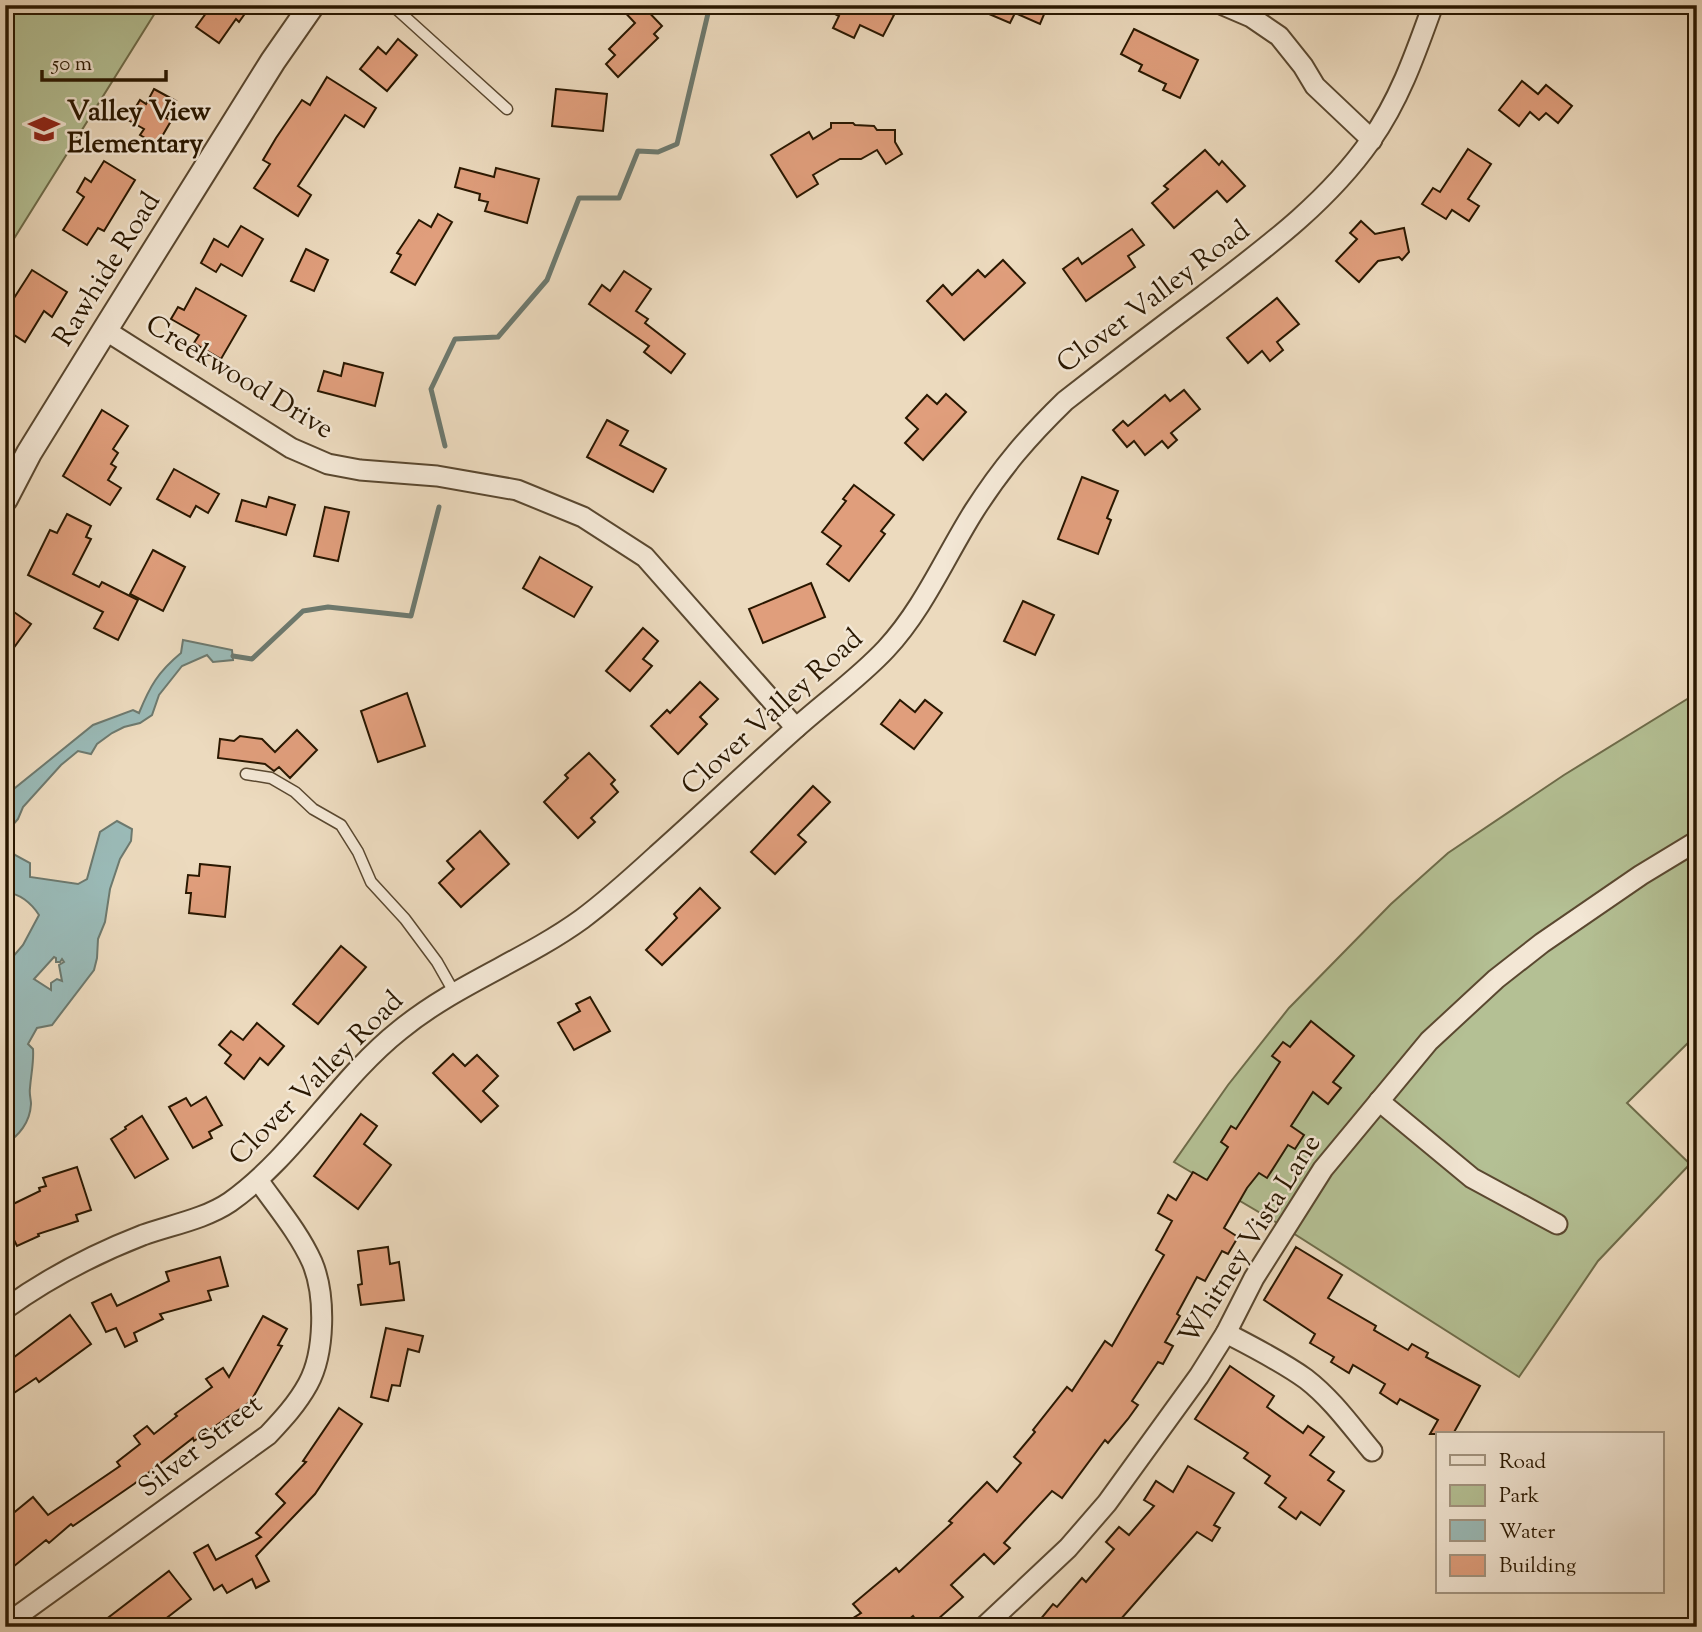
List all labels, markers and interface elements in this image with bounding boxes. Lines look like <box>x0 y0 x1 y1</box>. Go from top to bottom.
scale bar <box>42 38 166 82</box>
text: 50 m <box>51 50 92 80</box>
place label: Valley View Elementary <box>67 93 211 165</box>
school or university icon: Valley View Elementary <box>27 112 61 146</box>
street label: Rawhide Road <box>45 185 171 355</box>
street label: Clover Valley Road <box>1049 212 1259 384</box>
street label: Creekwood Drive <box>137 306 341 450</box>
street label: Clover Valley Road <box>673 620 873 806</box>
street label: Clover Valley Road <box>221 982 414 1175</box>
street label: Whitney Vista Lane <box>1170 1127 1332 1353</box>
street label: Silver Street <box>130 1385 272 1508</box>
legend <box>1436 1432 1664 1594</box>
text: Road <box>1499 1448 1546 1478</box>
text: Park <box>1499 1482 1540 1512</box>
text: Water <box>1499 1518 1556 1548</box>
text: Building <box>1499 1552 1576 1582</box>

